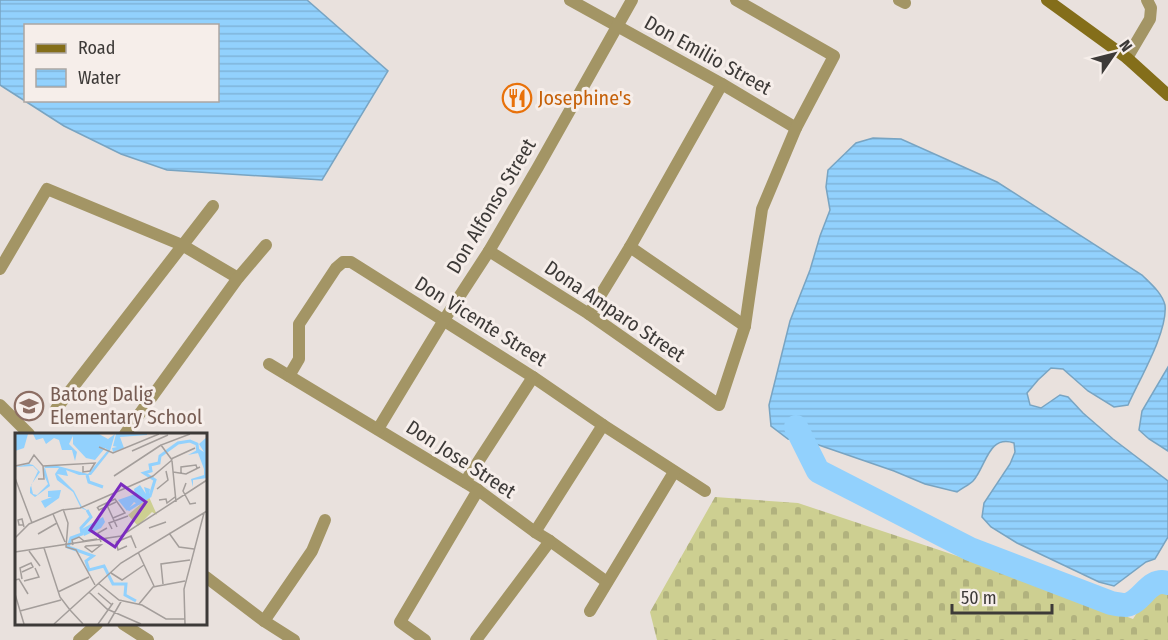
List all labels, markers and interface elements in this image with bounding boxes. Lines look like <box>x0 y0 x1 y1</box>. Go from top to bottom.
street label: Don Emilio Street <box>640 10 776 100</box>
legend <box>24 24 219 102</box>
north arrow <box>1084 24 1144 84</box>
text: N <box>1115 36 1136 55</box>
text: Road <box>78 37 115 59</box>
text: Water <box>78 67 121 89</box>
restaurant icon: Josephine's <box>501 82 533 114</box>
place label: Josephine's <box>538 86 631 110</box>
street label: Don Alfonso Street <box>441 134 541 278</box>
street label: Dona Amparo Street <box>540 255 690 367</box>
street label: Don Vicente Street <box>411 271 552 371</box>
place label: Batong Dalig Elementary School <box>50 382 202 429</box>
school or university icon: Batong Dalig Elementary School <box>13 390 45 422</box>
street label: Don Jose Street <box>402 415 521 504</box>
inset map <box>15 433 207 625</box>
scale bar <box>952 577 1052 615</box>
text: 50 m <box>961 587 997 609</box>

